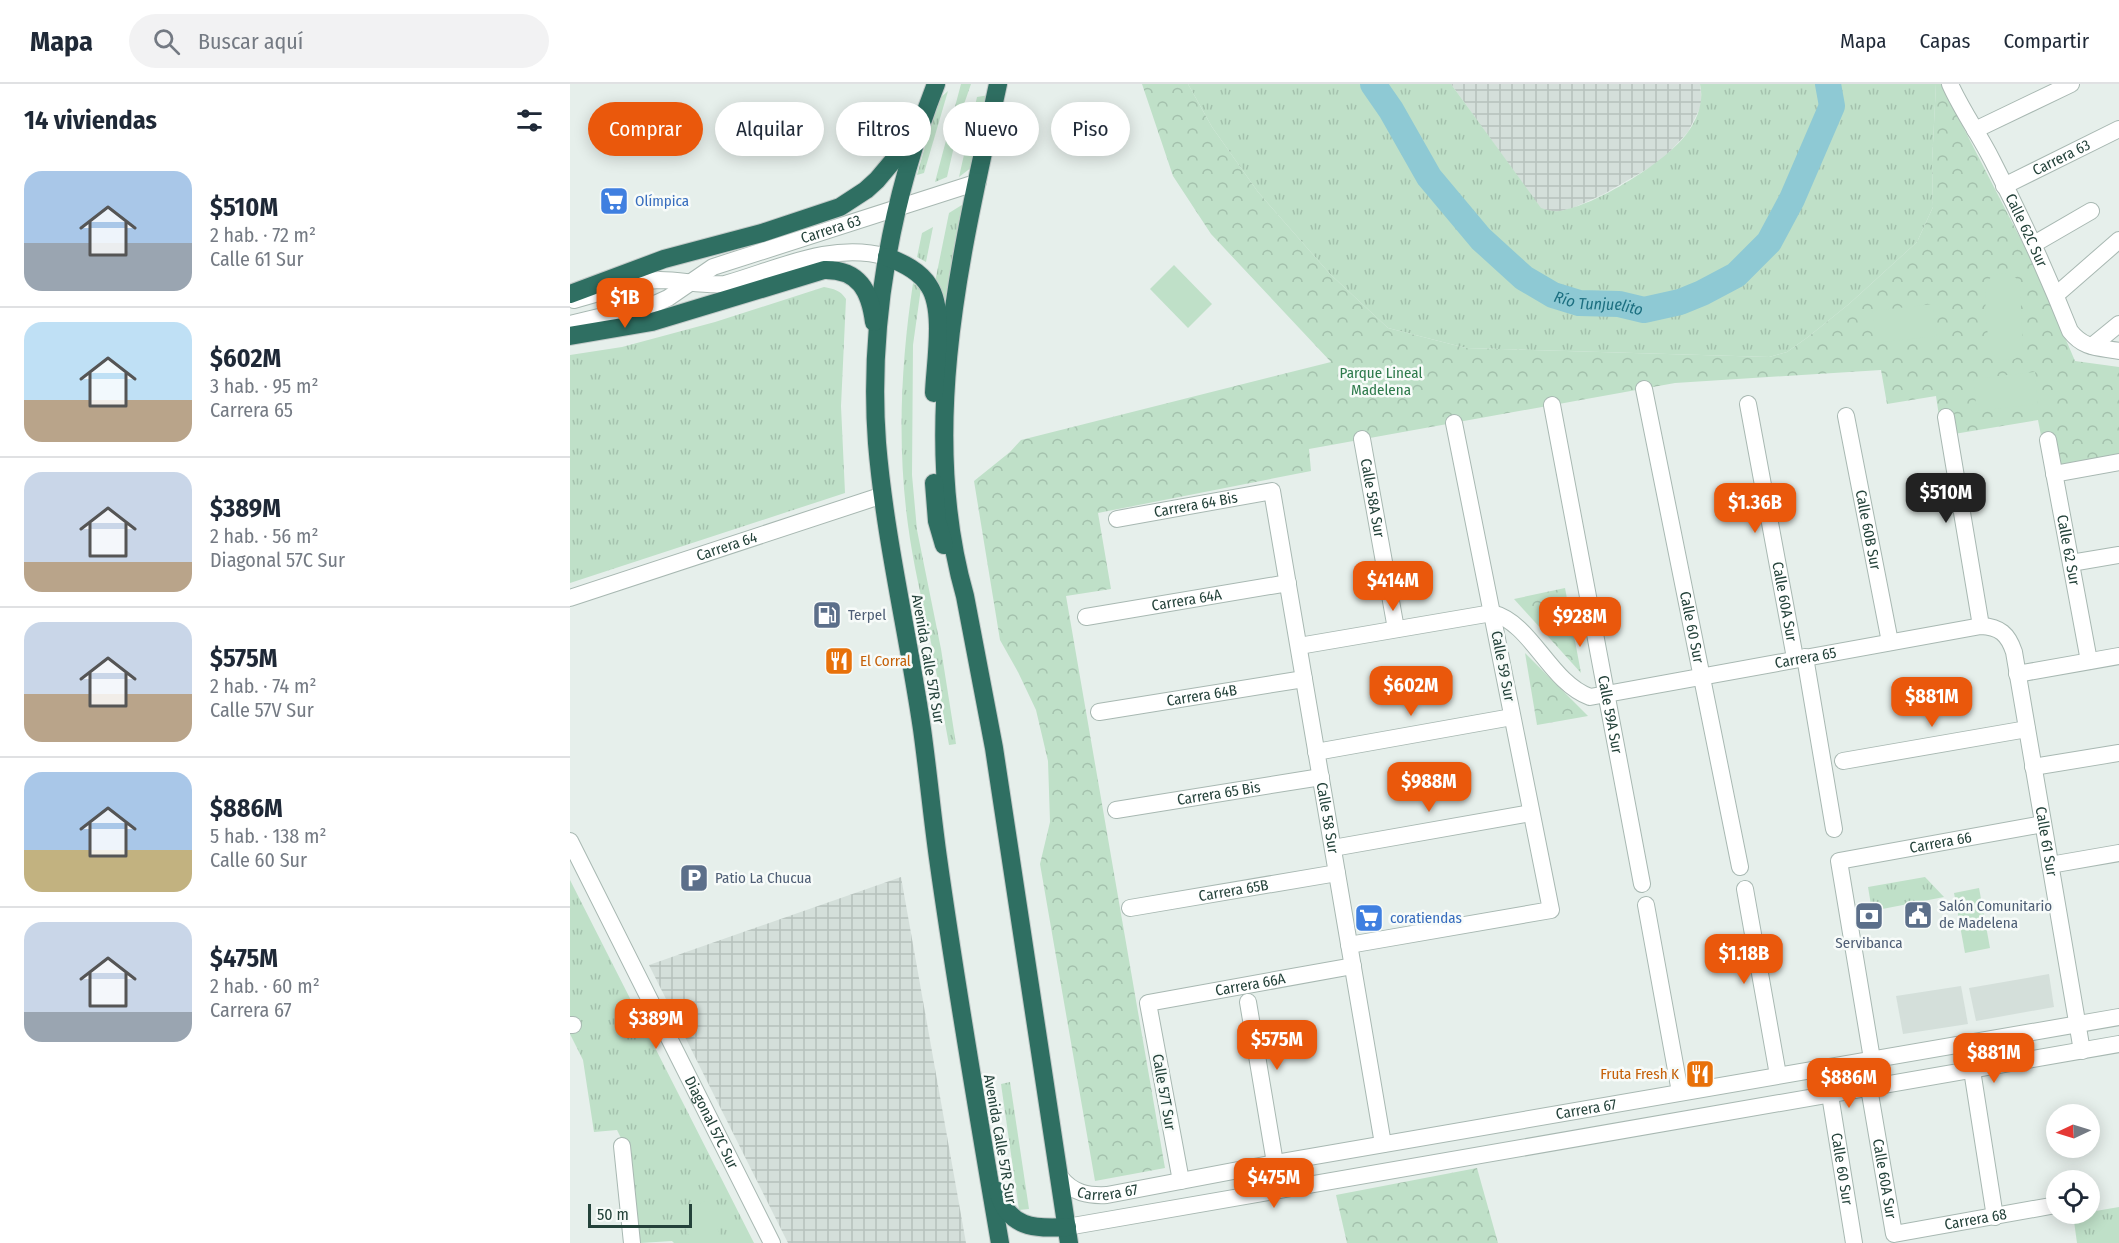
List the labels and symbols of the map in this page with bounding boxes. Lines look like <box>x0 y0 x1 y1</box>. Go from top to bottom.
street label: Carrera 63 <box>2030 136 2093 179</box>
supermarket icon: Olímpica <box>598 185 630 217</box>
street label: Calle 62C Sur <box>2001 191 2051 270</box>
place label: Olímpica <box>635 192 689 210</box>
street label: Carrera 63 <box>799 211 863 247</box>
pin: $1B <box>596 278 654 329</box>
water label: Río Tunjuelito <box>1552 287 1645 319</box>
park label: Parque Lineal Madelena <box>1340 364 1422 399</box>
street label: Calle 58A Sur <box>1357 457 1389 540</box>
pin: $510M <box>1904 473 1988 524</box>
pin: $1.36B <box>1706 483 1804 534</box>
street label: Carrera 64 Bis <box>1152 488 1239 521</box>
street label: Calle 60B Sur <box>1852 488 1885 572</box>
street label: Calle 62 Sur <box>2053 513 2084 588</box>
street label: Carrera 64 <box>694 528 759 565</box>
street label: Calle 60A Sur <box>1768 560 1801 644</box>
pin: $414M <box>1351 561 1435 612</box>
street label: Carrera 64A <box>1150 585 1223 615</box>
street label: Calle 60 Sur <box>1676 590 1708 665</box>
street label: Avenida Calle 57R Sur <box>908 593 948 726</box>
pin: $928M <box>1538 597 1622 648</box>
fuel station icon: Terpel <box>811 599 843 631</box>
place label: Terpel <box>848 606 886 624</box>
street label: Calle 59 Sur <box>1487 629 1519 704</box>
street label: Carrera 65 <box>1773 643 1838 672</box>
restaurant icon: El Corral <box>823 645 855 677</box>
place label: El Corral <box>860 652 911 670</box>
pin: $602M <box>1369 666 1453 717</box>
street label: Calle 59A Sur <box>1594 674 1626 756</box>
pin: $881M <box>1890 677 1974 728</box>
street label: Carrera 64B <box>1165 681 1238 710</box>
pin: $988M <box>1387 762 1471 813</box>
street label: Carrera 65 Bis <box>1176 778 1262 809</box>
street label: Calle 58 Sur <box>1313 781 1343 856</box>
street label: Calle 61 Sur <box>2032 805 2061 878</box>
street label: Carrera 66 <box>1908 828 1973 857</box>
parking icon: Patio La Chucua <box>678 862 710 894</box>
place label: Patio La Chucua <box>715 869 812 887</box>
street label: Carrera 65B <box>1197 876 1270 905</box>
place label: Salón Comunitario de Madelena <box>1939 897 2052 932</box>
public building icon: Salón Comunitario de Madelena <box>1902 899 1934 931</box>
bank icon: Servibanca <box>1853 900 1885 932</box>
supermarket icon: coratiendas <box>1353 902 1385 934</box>
place label: coratiendas <box>1390 909 1462 927</box>
pin: $1.18B <box>1695 934 1793 985</box>
place label: Servibanca <box>1835 934 1903 952</box>
street label: Carrera 66A <box>1214 969 1287 1000</box>
pin: $389M <box>614 999 698 1050</box>
pin: $575M <box>1235 1020 1319 1071</box>
pin: $881M <box>1952 1033 2036 1084</box>
street label: Calle 57T Sur <box>1148 1052 1180 1132</box>
restaurant icon: Fruta Fresh K <box>1684 1058 1716 1090</box>
pin: $886M <box>1807 1058 1891 1109</box>
place label: Fruta Fresh K <box>1600 1065 1679 1083</box>
street label: Diagonal 57C Sur <box>681 1073 743 1172</box>
street label: Avenida Calle 57R Sur <box>980 1073 1020 1206</box>
street label: Carrera 67 <box>1554 1095 1618 1123</box>
north arrow <box>2046 1104 2100 1158</box>
street label: Calle 60 Sur <box>1827 1132 1857 1207</box>
street label: Calle 60A Sur <box>1869 1137 1900 1221</box>
pin: $475M <box>1232 1158 1316 1209</box>
street label: Carrera 67 <box>1075 1180 1140 1204</box>
scale bar <box>588 1201 692 1228</box>
street label: Carrera 68 <box>1943 1205 2008 1234</box>

